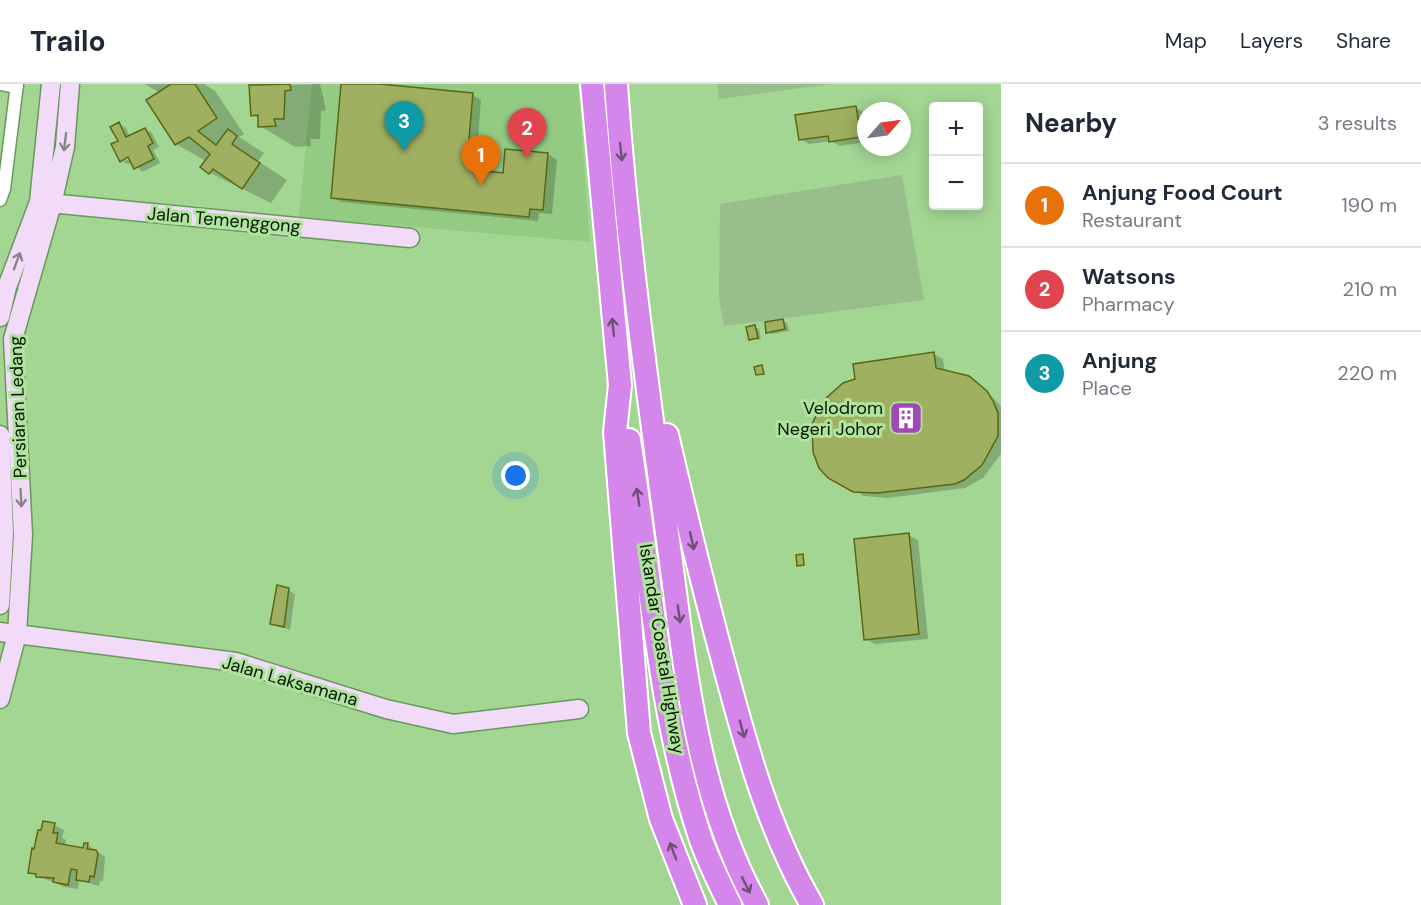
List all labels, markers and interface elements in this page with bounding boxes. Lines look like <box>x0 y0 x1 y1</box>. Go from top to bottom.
text: Trailo <box>30 23 106 60</box>
text: Map <box>1165 27 1207 55</box>
text: Layers <box>1240 27 1303 55</box>
text: Share <box>1336 27 1391 55</box>
pin: 3 <box>384 101 424 151</box>
north arrow <box>857 102 911 156</box>
map controls <box>929 102 983 210</box>
button: + <box>929 102 983 156</box>
text: Nearby <box>1025 106 1117 140</box>
pin: 2 <box>508 109 546 158</box>
text: 3 results <box>1318 110 1397 136</box>
one-way arrow <box>59 132 70 152</box>
pin: 1 <box>462 135 500 185</box>
one-way arrow <box>616 142 627 161</box>
button: − <box>929 156 983 210</box>
text: Anjung Food Court <box>1082 178 1282 207</box>
text: 1 <box>1041 192 1048 218</box>
text: 190 m <box>1341 192 1397 218</box>
street label: Jalan Temenggong <box>146 201 302 239</box>
text: Restaurant <box>1082 207 1182 233</box>
one-way arrow <box>12 253 23 271</box>
text: Watsons <box>1082 262 1176 291</box>
text: 2 <box>1039 276 1050 302</box>
text: 210 m <box>1342 276 1397 302</box>
text: Pharmacy <box>1082 291 1175 317</box>
one-way arrow <box>608 317 619 337</box>
street label: Persiaran Ledang <box>4 335 32 479</box>
text: Anjung <box>1082 346 1157 375</box>
text: 3 <box>1038 360 1051 386</box>
text: 220 m <box>1337 360 1397 386</box>
text: Place <box>1082 375 1132 401</box>
place label: Velodrom Negeri Johor <box>777 396 883 441</box>
building icon: Velodrom Negeri Johor <box>888 400 924 436</box>
your location <box>501 461 530 490</box>
one-way arrow <box>16 488 27 507</box>
one-way arrow <box>633 488 644 507</box>
one-way arrow <box>686 531 698 550</box>
street label: Iskandar Coastal Highway <box>634 542 690 756</box>
one-way arrow <box>673 604 684 624</box>
street label: Jalan Laksamana <box>219 650 361 712</box>
one-way arrow <box>737 719 748 738</box>
one-way arrow <box>666 842 677 861</box>
one-way arrow <box>741 876 752 894</box>

